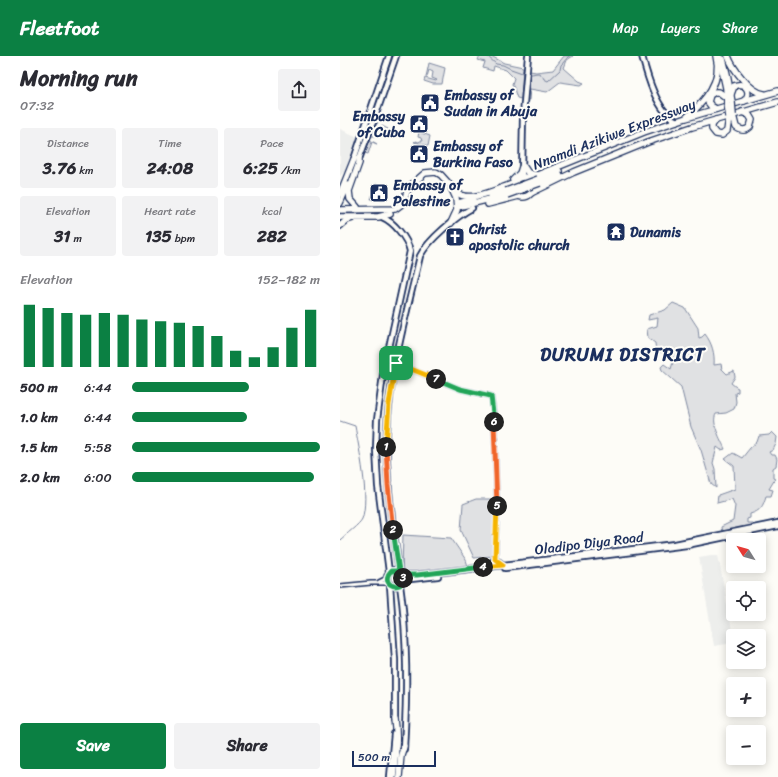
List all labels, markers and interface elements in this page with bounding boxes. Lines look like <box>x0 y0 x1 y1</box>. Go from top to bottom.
text: Fleetfoot <box>20 12 99 45</box>
text: Map <box>613 16 638 41</box>
text: Layers <box>660 16 700 41</box>
text: Share <box>722 16 758 41</box>
text: Morning run <box>20 59 138 98</box>
button: share <box>278 69 320 111</box>
place label: Embassy of Sudan in Abuja <box>443 83 538 124</box>
public building icon: Embassy of Sudan in Abuja <box>419 92 441 114</box>
street label: Nnamdi Azikiwe Expressway <box>529 92 700 177</box>
text: 07:32 <box>20 94 54 117</box>
place label: Embassy of Cuba <box>353 104 406 145</box>
public building icon: Embassy of Cuba <box>408 113 430 135</box>
text: Distance <box>47 134 89 153</box>
text: Time <box>158 134 182 153</box>
text: Pace <box>260 134 284 153</box>
place label: Embassy of Burkina Faso <box>433 134 514 175</box>
public building icon: Embassy of Burkina Faso <box>408 143 430 165</box>
text: 3.76 <box>43 153 76 183</box>
text: 24:08 <box>147 153 193 183</box>
text: 6:25 <box>243 153 278 183</box>
text: km <box>76 161 94 180</box>
text: /km <box>278 161 301 180</box>
place label: Embassy of Palestine <box>393 173 464 214</box>
public building icon: Embassy of Palestine <box>368 182 390 204</box>
text: Elevation <box>46 202 90 221</box>
text: Heart rate <box>144 202 196 221</box>
text: kcal <box>262 202 282 221</box>
place label: Christ apostolic church <box>468 217 571 258</box>
place label: Dunamis <box>630 220 681 245</box>
text: 31 <box>54 221 71 251</box>
text: 135 <box>145 221 172 251</box>
text: 282 <box>257 221 287 251</box>
temple icon: Dunamis <box>605 221 627 243</box>
church icon: Christ apostolic church <box>444 226 466 248</box>
text: m <box>71 229 82 248</box>
text: bpm <box>172 229 195 248</box>
text: Elevation <box>20 268 73 291</box>
text: 152–182 m <box>257 268 320 291</box>
district label: DURUMI DISTRICT <box>540 339 707 371</box>
pin <box>379 346 413 380</box>
icon: arrive <box>385 352 407 374</box>
pin: 7 <box>426 369 446 389</box>
text: 7 <box>433 369 439 388</box>
text: 500 m <box>20 376 58 399</box>
text: 6:44 <box>84 376 112 399</box>
text: 1.0 km <box>20 406 58 429</box>
text: 6:44 <box>84 406 112 429</box>
pin: 6 <box>484 412 504 432</box>
text: 6 <box>491 412 497 431</box>
text: 1.5 km <box>20 436 58 459</box>
text: 5:58 <box>84 436 112 459</box>
pin: 1 <box>376 437 396 457</box>
text: 1 <box>384 437 388 456</box>
text: 2.0 km <box>20 466 60 489</box>
text: 6:00 <box>84 466 112 489</box>
pin: 5 <box>487 496 507 516</box>
text: 5 <box>494 496 500 515</box>
pin: 2 <box>383 520 403 540</box>
text: 2 <box>390 520 396 539</box>
street label: Oladipo Diya Road <box>533 524 646 563</box>
north arrow <box>726 533 766 573</box>
map controls <box>726 533 766 765</box>
pin: 4 <box>473 557 493 577</box>
text: 4 <box>480 557 486 576</box>
pin: 3 <box>393 568 413 588</box>
text: 3 <box>400 568 406 587</box>
button: locate <box>726 581 766 621</box>
button: layers <box>726 629 766 669</box>
button: + <box>726 677 766 717</box>
button: Save <box>20 723 166 769</box>
button: Share <box>174 723 320 769</box>
button: − <box>726 725 766 765</box>
text: 500 m <box>358 748 390 767</box>
scale bar <box>352 749 436 768</box>

